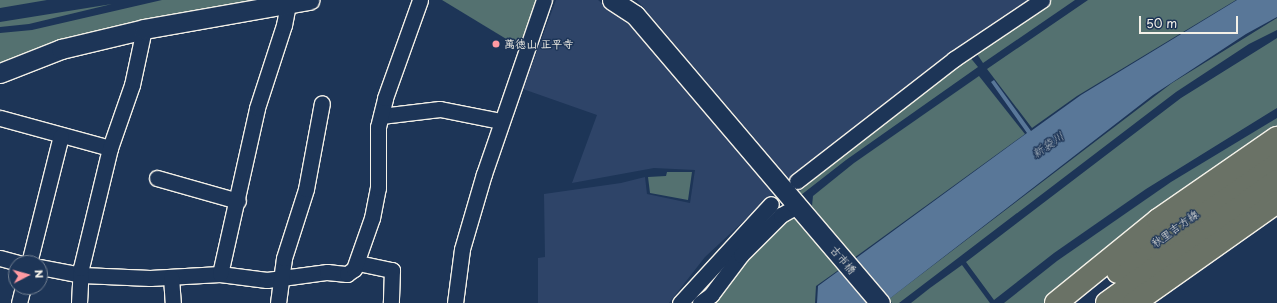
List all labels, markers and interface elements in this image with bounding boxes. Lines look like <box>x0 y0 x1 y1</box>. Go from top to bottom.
scale bar <box>1141 8 1240 34</box>
text: 50 m <box>1146 14 1177 32</box>
place label: 萬徳山 正平寺 <box>504 37 574 51</box>
marker: 萬徳山 正平寺 <box>491 39 501 49</box>
water label: 新袋川 <box>1029 129 1067 161</box>
street label: 秋里吉方線 <box>1149 207 1201 251</box>
street label: 古市橋 <box>827 243 859 277</box>
north arrow <box>8 255 48 295</box>
text: N <box>31 269 48 279</box>

